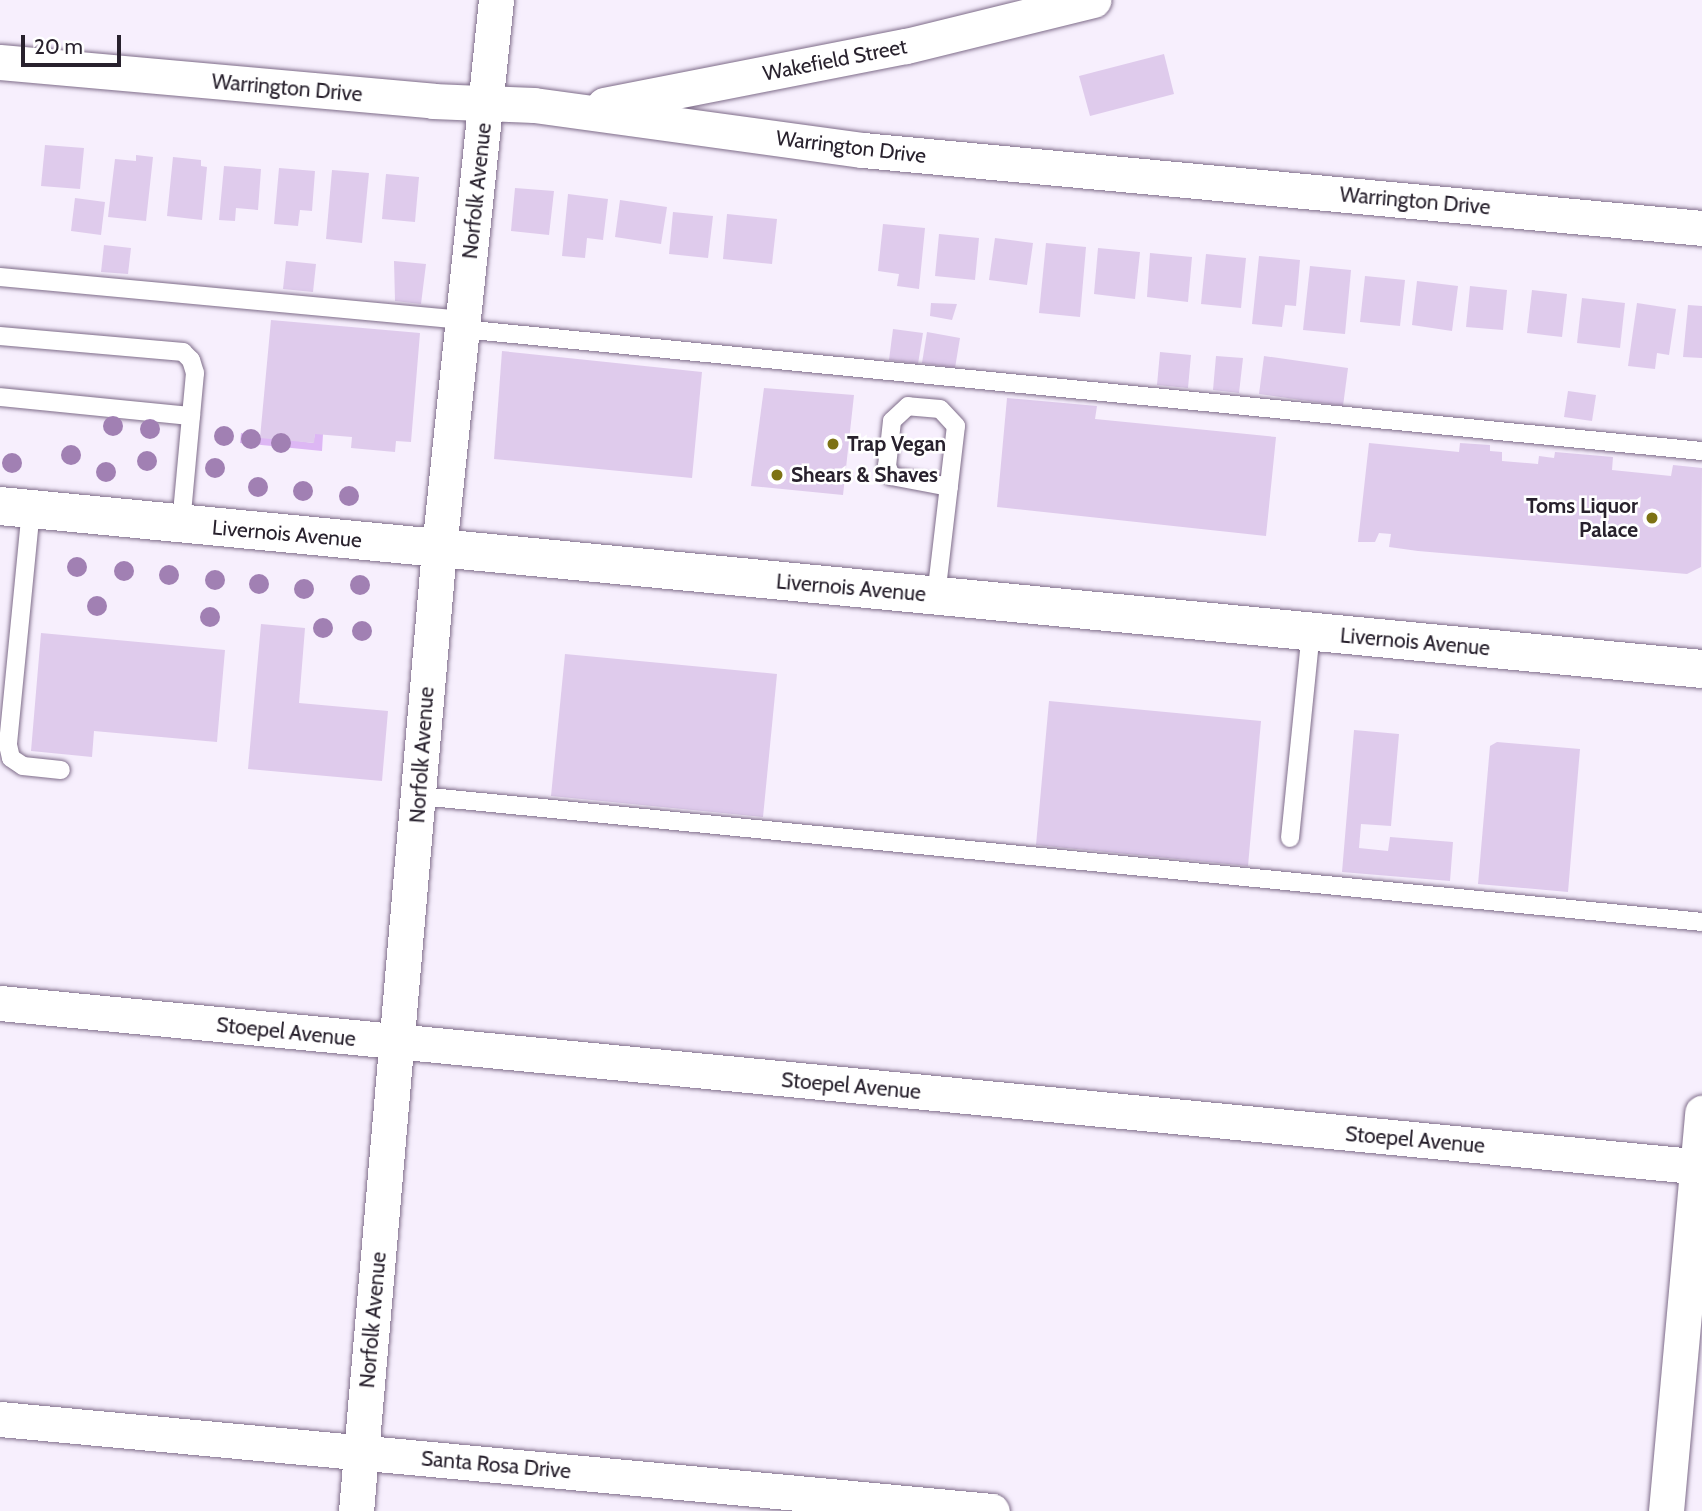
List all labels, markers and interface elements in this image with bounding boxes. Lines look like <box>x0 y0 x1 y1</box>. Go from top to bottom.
scale bar <box>24 21 124 65</box>
text: 20 m <box>34 34 83 59</box>
street label: Wakefield Street <box>761 34 909 86</box>
street label: Warrington Drive <box>211 69 363 107</box>
street label: Norfolk Avenue <box>457 122 497 260</box>
street label: Warrington Drive <box>774 125 928 169</box>
street label: Warrington Drive <box>1339 182 1491 220</box>
place label: Trap Vegan <box>847 431 946 457</box>
marker: Trap Vegan <box>825 436 841 452</box>
place label: Shears & Shaves <box>791 462 938 488</box>
marker: Shears & Shaves <box>769 467 785 483</box>
place label: Toms Liquor Palace <box>1526 493 1638 543</box>
marker: Toms Liquor Palace <box>1644 510 1660 526</box>
street label: Livernois Avenue <box>211 515 363 553</box>
street label: Livernois Avenue <box>775 569 927 607</box>
street label: Livernois Avenue <box>1339 623 1491 661</box>
street label: Norfolk Avenue <box>405 686 439 824</box>
street label: Stoepel Avenue <box>215 1012 357 1052</box>
street label: Stoepel Avenue <box>780 1067 922 1105</box>
street label: Stoepel Avenue <box>1344 1121 1486 1159</box>
street label: Norfolk Avenue <box>354 1251 392 1389</box>
street label: Santa Rosa Drive <box>420 1446 572 1484</box>

